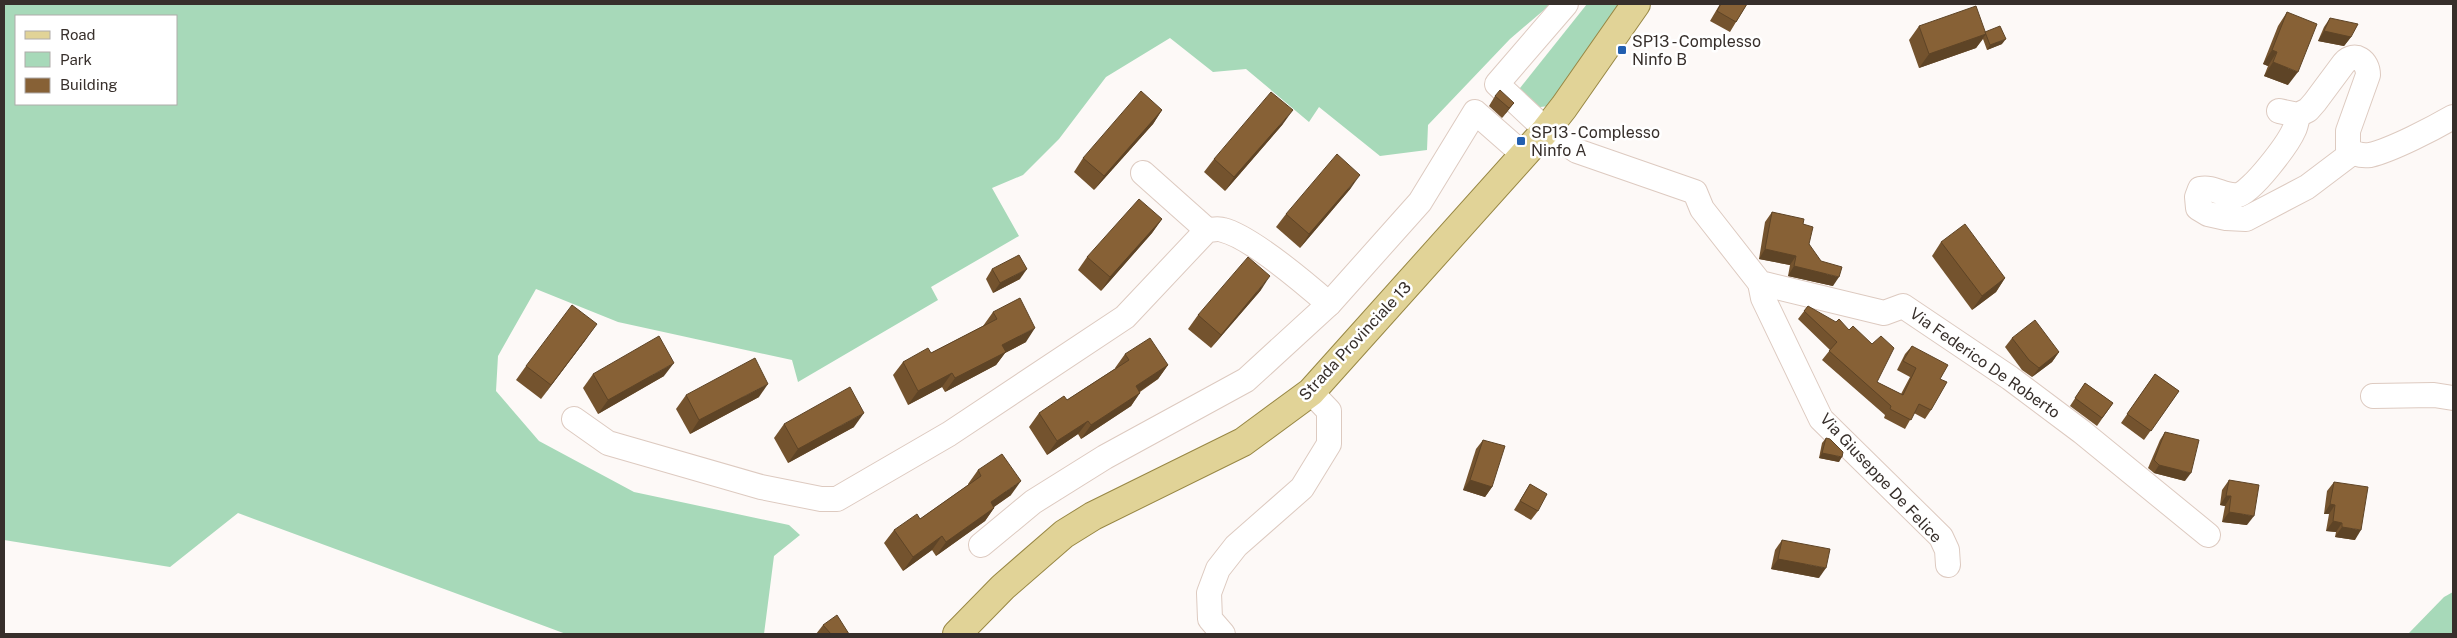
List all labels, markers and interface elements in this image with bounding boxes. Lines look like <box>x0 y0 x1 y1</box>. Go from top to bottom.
legend <box>15 15 178 105</box>
text: Road <box>60 26 96 43</box>
place label: SP13 - Complesso Ninfo B <box>1632 32 1761 69</box>
marker: SP13 - Complesso Ninfo B <box>1616 44 1628 56</box>
text: Park <box>60 51 92 68</box>
text: Building <box>60 76 118 93</box>
place label: SP13 - Complesso Ninfo A <box>1531 123 1660 160</box>
marker: SP13 - Complesso Ninfo A <box>1515 135 1527 147</box>
street label: Strada Provinciale 13 <box>1295 278 1415 404</box>
street label: Via Federico De Roberto <box>1906 304 2064 422</box>
street label: Via Giuseppe De Felice <box>1816 409 1946 547</box>

